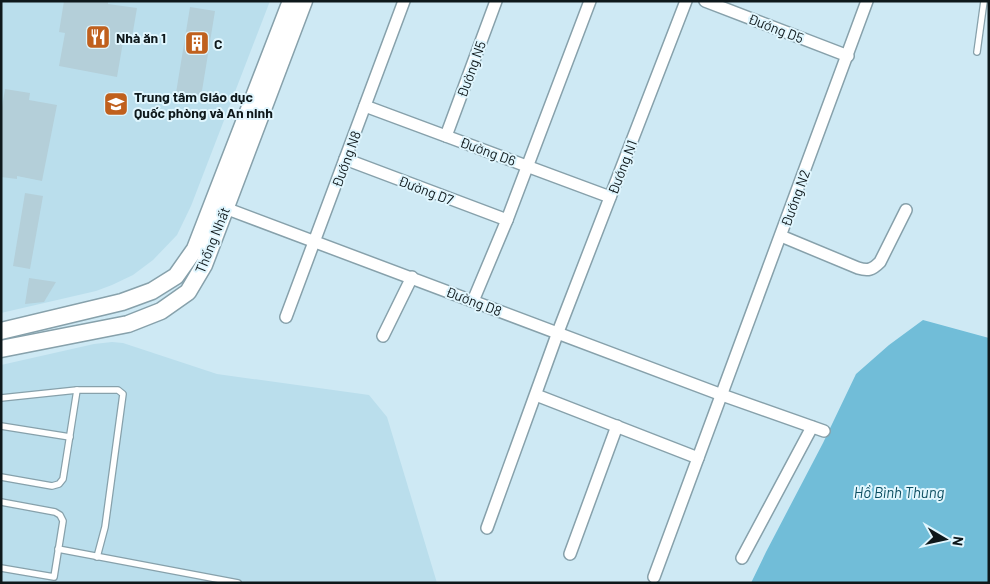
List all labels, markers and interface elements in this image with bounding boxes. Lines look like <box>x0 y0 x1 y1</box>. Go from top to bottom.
street label: Đướng D5 <box>746 10 806 46</box>
restaurant icon: Nhà ăn 1 <box>85 24 111 50</box>
place label: Nhà ăn 1 <box>116 29 166 46</box>
building icon: C <box>184 30 210 56</box>
place label: C <box>214 35 223 52</box>
street label: Đường N5 <box>453 38 489 100</box>
place label: Trung tâm Giáo dục Quốc phòng và An ninh <box>134 88 273 121</box>
school or university icon: Trung tâm Giáo dục Quốc phòng và An ninh <box>103 91 129 117</box>
street label: Đướng N8 <box>328 128 364 190</box>
street label: Đường D6 <box>458 133 518 169</box>
street label: Đướng N1 <box>604 138 640 196</box>
street label: Đướng N2 <box>777 167 813 229</box>
street label: Đường D7 <box>396 172 456 208</box>
street label: Thống Nhất <box>191 204 233 276</box>
street label: Đường D8 <box>444 283 504 319</box>
water label: Hồ Bình Thung <box>854 483 944 501</box>
north arrow <box>920 514 970 564</box>
text: N <box>949 535 967 547</box>

